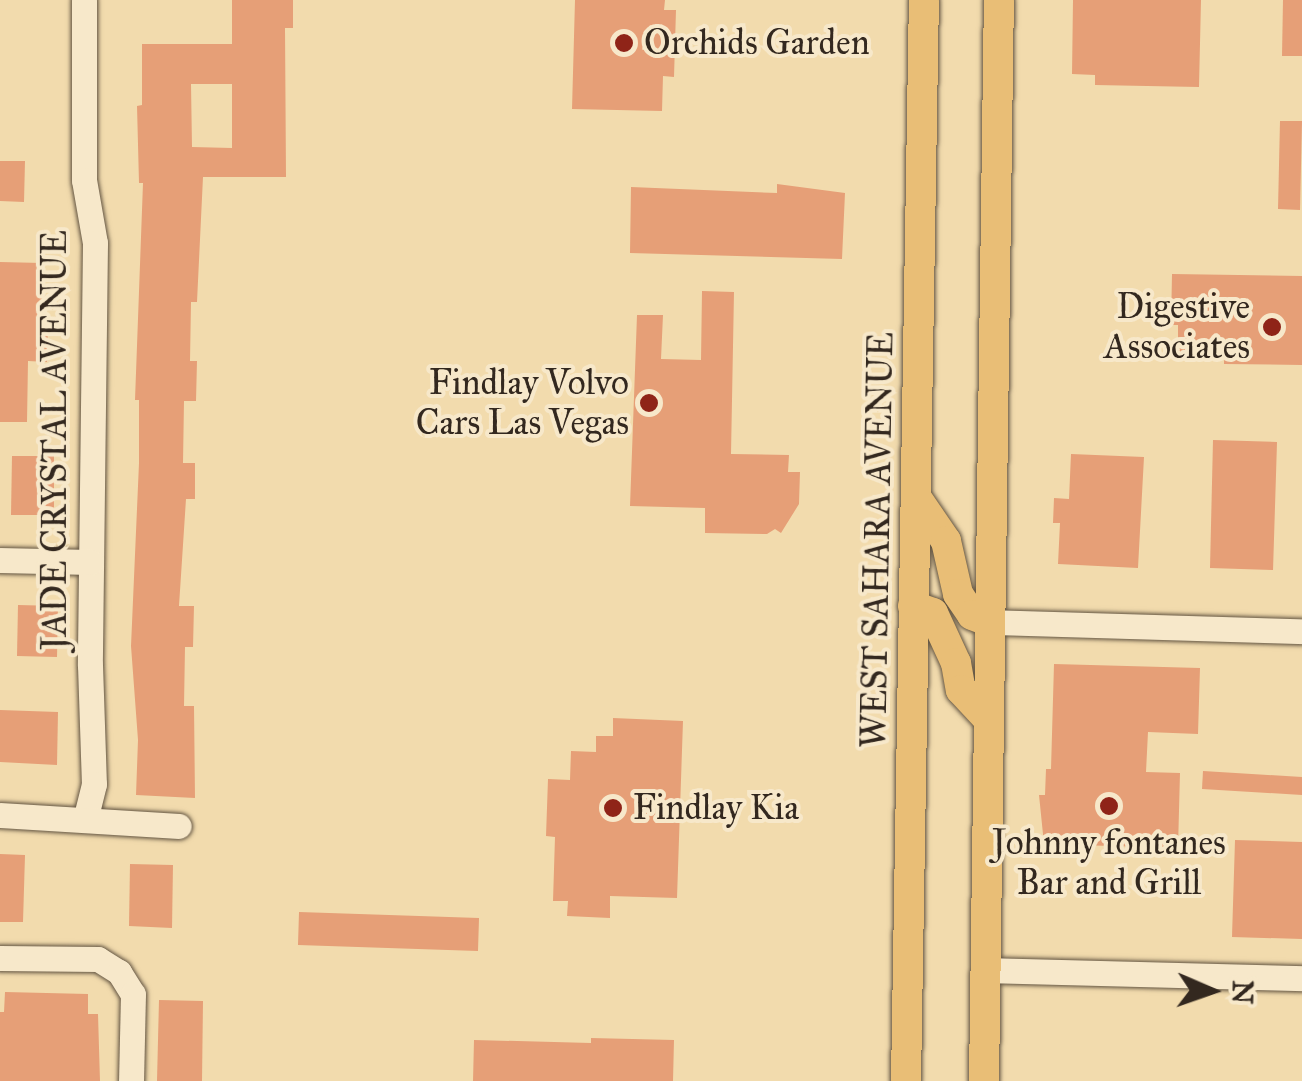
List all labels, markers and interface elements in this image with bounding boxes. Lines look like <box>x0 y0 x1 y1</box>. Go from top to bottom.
place label: Orchids Garden <box>644 22 870 64</box>
marker: Orchids Garden <box>613 32 635 54</box>
street label: JADE CRYSTAL AVENUE <box>34 230 76 650</box>
place label: Digestive Associates <box>1104 286 1250 368</box>
marker: Digestive Associates <box>1259 314 1285 340</box>
street label: WEST SAHARA AVENUE <box>853 332 903 748</box>
place label: Findlay Volvo Cars Las Vegas <box>416 362 629 444</box>
marker: Findlay Volvo Cars Las Vegas <box>638 392 660 414</box>
place label: Findlay Kia <box>633 787 799 829</box>
marker: Johnny fontanes Bar and Grill <box>1098 795 1120 817</box>
marker: Findlay Kia <box>602 797 624 819</box>
place label: Johnny fontanes Bar and Grill <box>992 822 1226 904</box>
north arrow <box>1162 941 1262 1041</box>
text: N <box>1225 980 1260 1005</box>

